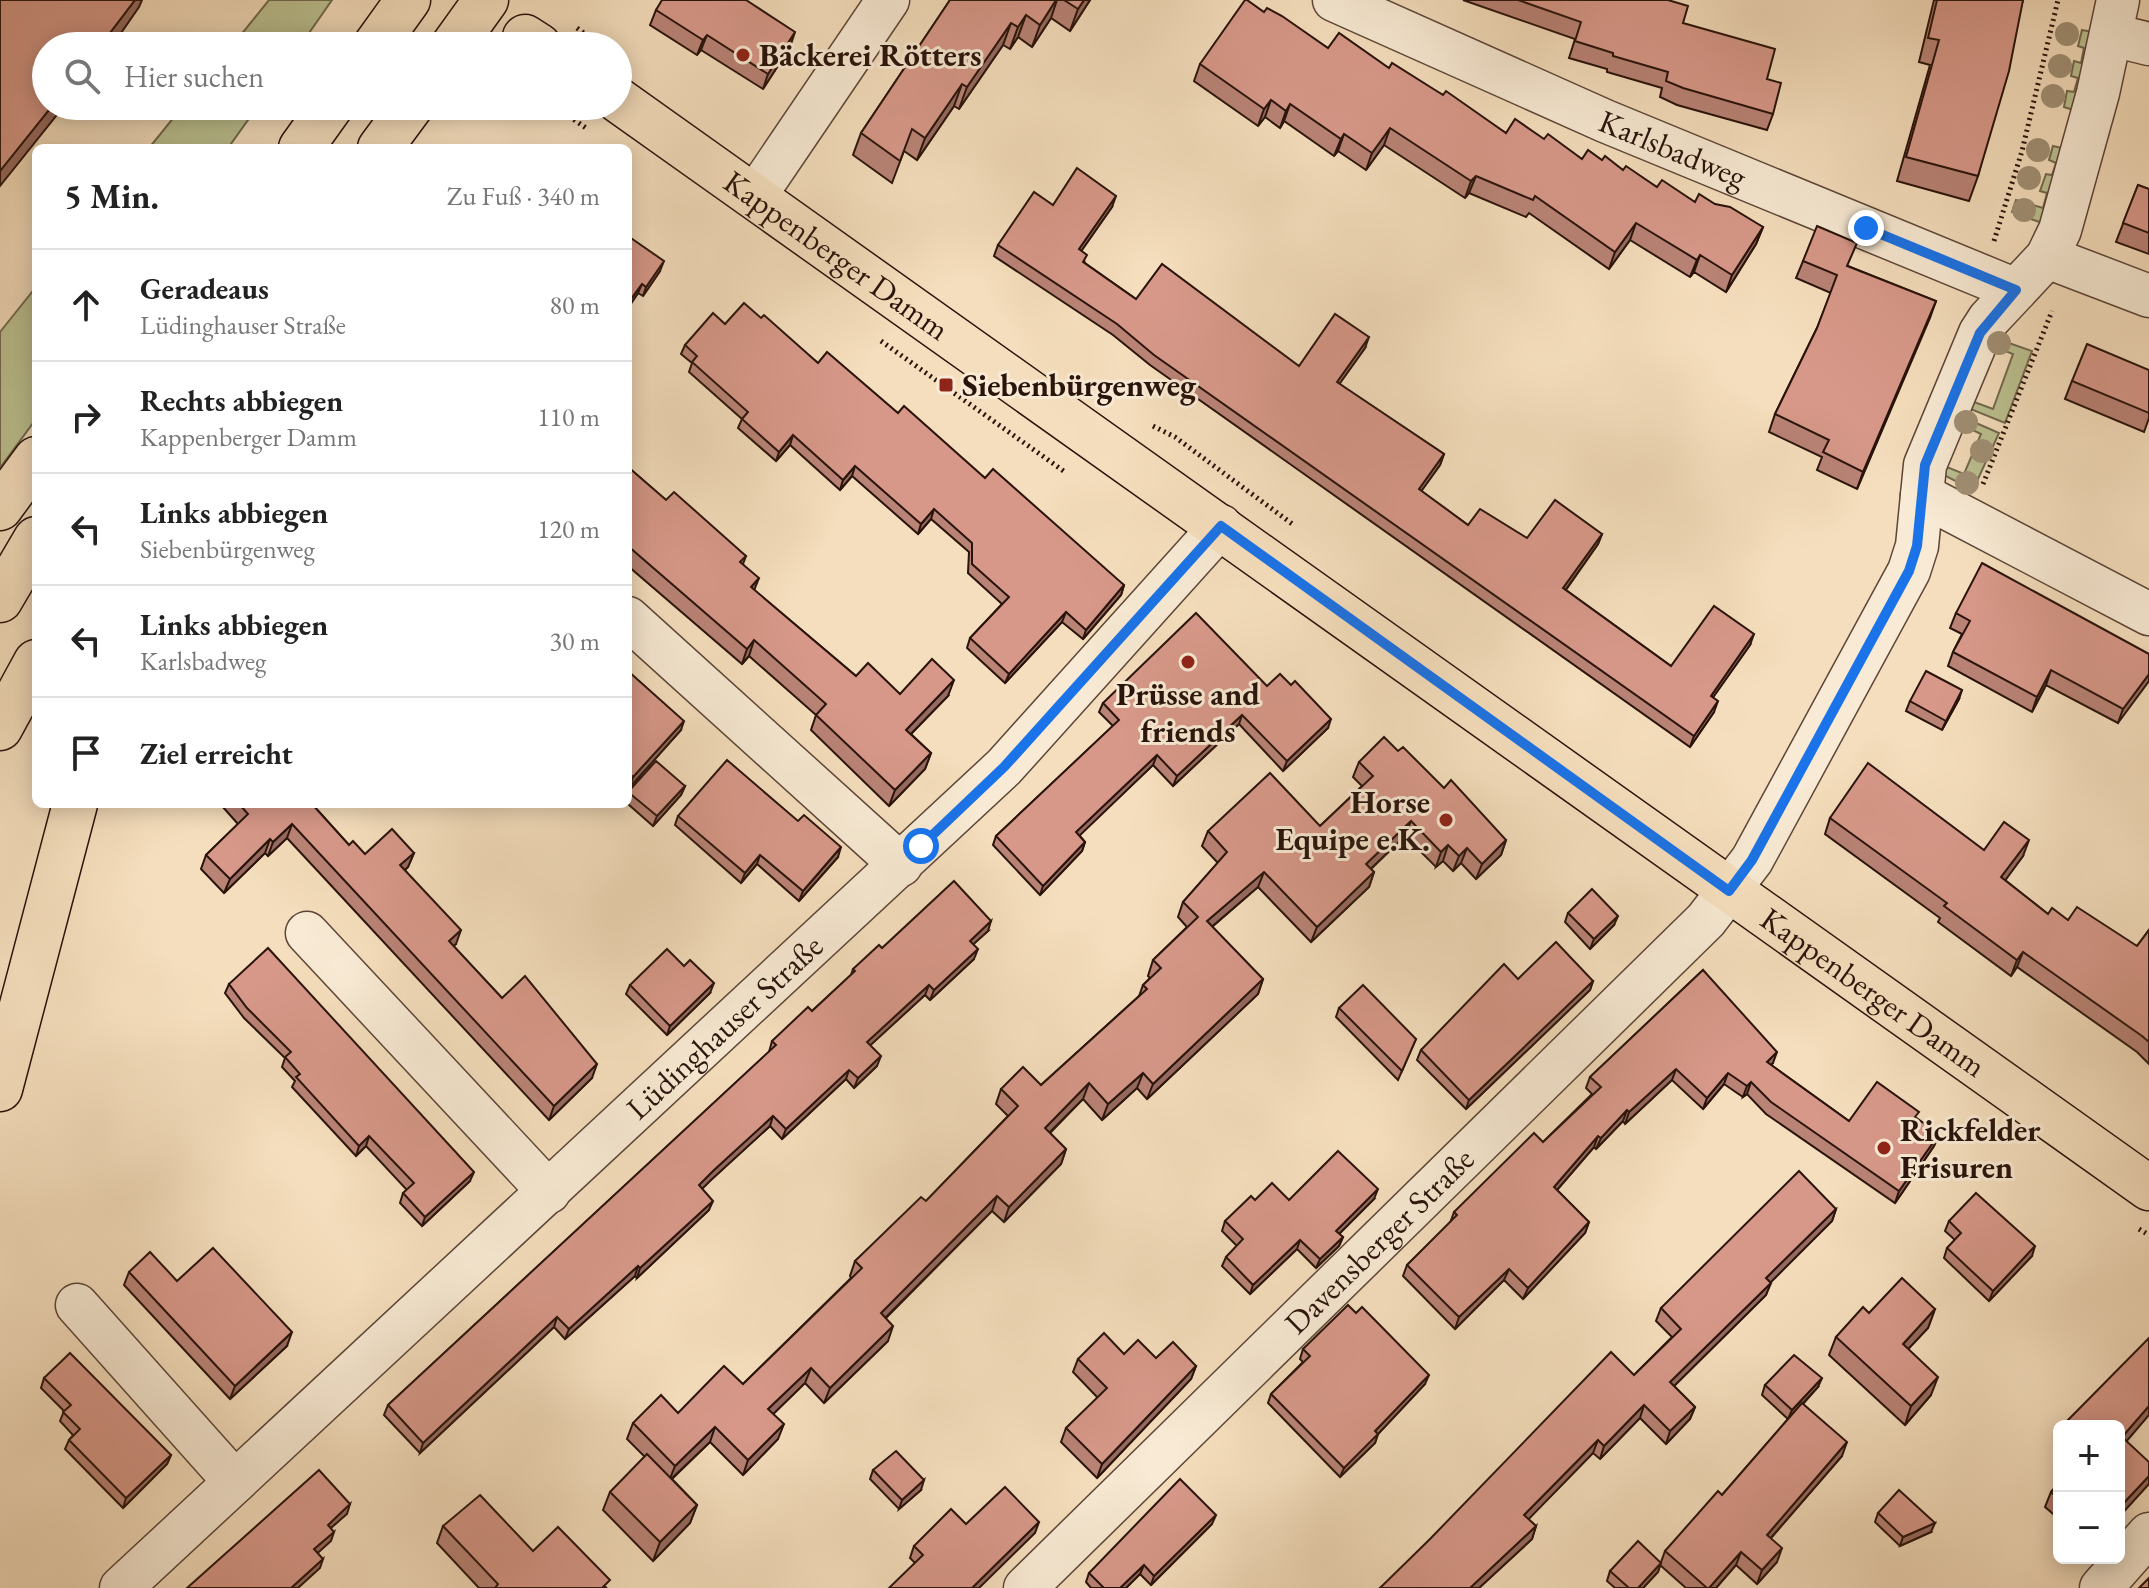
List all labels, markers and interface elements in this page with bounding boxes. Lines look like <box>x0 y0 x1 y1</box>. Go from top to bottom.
search box <box>32 32 632 120</box>
place label: Bäckerei Rötters <box>759 34 982 76</box>
marker: Bäckerei Rötters <box>734 46 752 64</box>
icon: search <box>60 54 104 98</box>
text: Hier suchen <box>124 57 264 96</box>
street label: Karlsbadweg <box>1593 100 1754 198</box>
street label: Kappenberger Damm <box>715 161 958 350</box>
text: 5 Min. <box>64 174 159 218</box>
text: Zu Fuß · 340 m <box>447 179 600 213</box>
route end <box>1848 210 1884 246</box>
text: Geradeaus <box>140 269 269 308</box>
icon: ahead <box>64 283 108 327</box>
text: 80 m <box>550 288 600 322</box>
text: Lüdinghauser Straße <box>140 308 346 342</box>
place label: Siebenbürgenweg <box>962 364 1197 406</box>
marker: Siebenbürgenweg <box>937 376 955 394</box>
text: Rechts abbiegen <box>140 381 343 420</box>
icon: right <box>64 395 108 439</box>
text: 110 m <box>537 400 600 434</box>
text: Kappenberger Damm <box>140 420 357 454</box>
text: Links abbiegen <box>140 493 328 532</box>
icon: left <box>64 507 108 551</box>
text: 120 m <box>537 512 600 546</box>
text: Siebenbürgenweg <box>140 532 315 566</box>
text: Links abbiegen <box>140 605 328 644</box>
icon: left <box>64 619 108 663</box>
text: 30 m <box>550 624 600 658</box>
text: Karlsbadweg <box>140 644 266 678</box>
marker: Prüsse and friends <box>1179 653 1197 671</box>
place label: Prüsse and friends <box>1116 673 1260 752</box>
icon: arrive <box>64 731 108 775</box>
text: Ziel erreicht <box>140 734 293 773</box>
place label: Horse Equipe e.K. <box>1275 781 1430 860</box>
marker: Horse Equipe e.K. <box>1437 811 1455 829</box>
route start <box>903 828 939 864</box>
street label: Kappenberger Damm <box>1752 898 1994 1087</box>
street label: Lüdinghauser Straße <box>617 925 832 1129</box>
place label: Rickfelder Frisuren <box>1900 1109 2041 1188</box>
street label: Davensberger Straße <box>1275 1138 1483 1343</box>
marker: Rickfelder Frisuren <box>1875 1139 1893 1157</box>
map controls <box>2053 1420 2125 1564</box>
button: + <box>2053 1420 2125 1492</box>
button: − <box>2053 1492 2125 1564</box>

